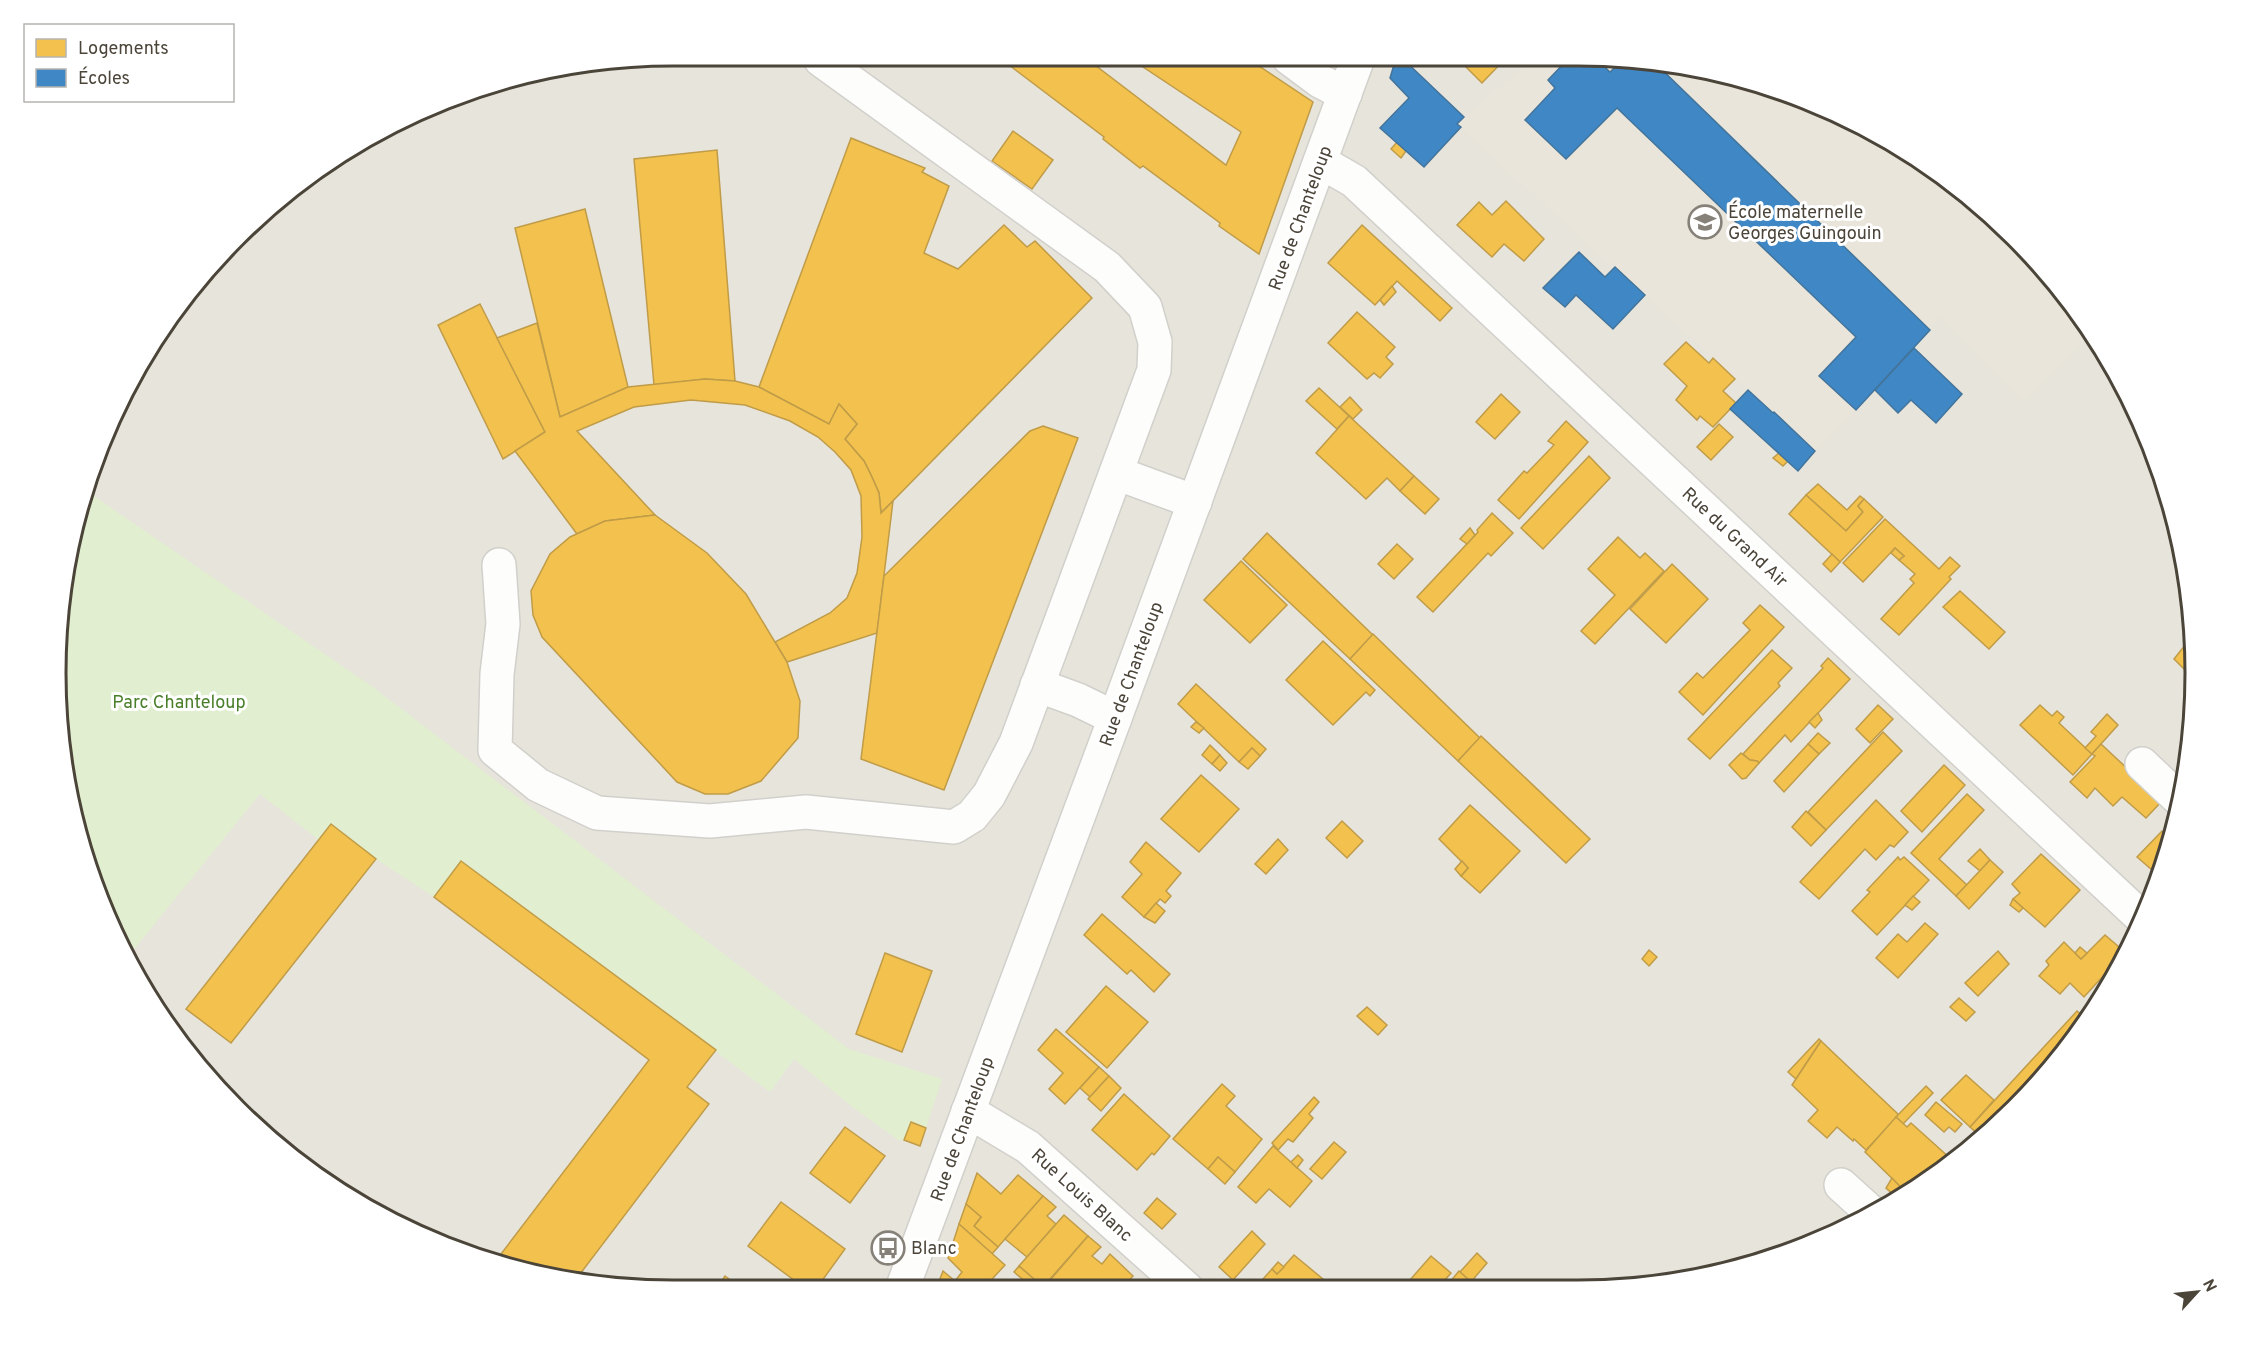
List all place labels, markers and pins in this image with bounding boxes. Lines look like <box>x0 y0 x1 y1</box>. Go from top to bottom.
place label: École maternelle Georges Guingouin <box>1728 200 1882 246</box>
school or university icon: École maternelle Georges Guingouin <box>1687 204 1723 240</box>
bus stop icon: Blanc <box>870 1230 906 1266</box>
place label: Blanc <box>911 1238 957 1261</box>

